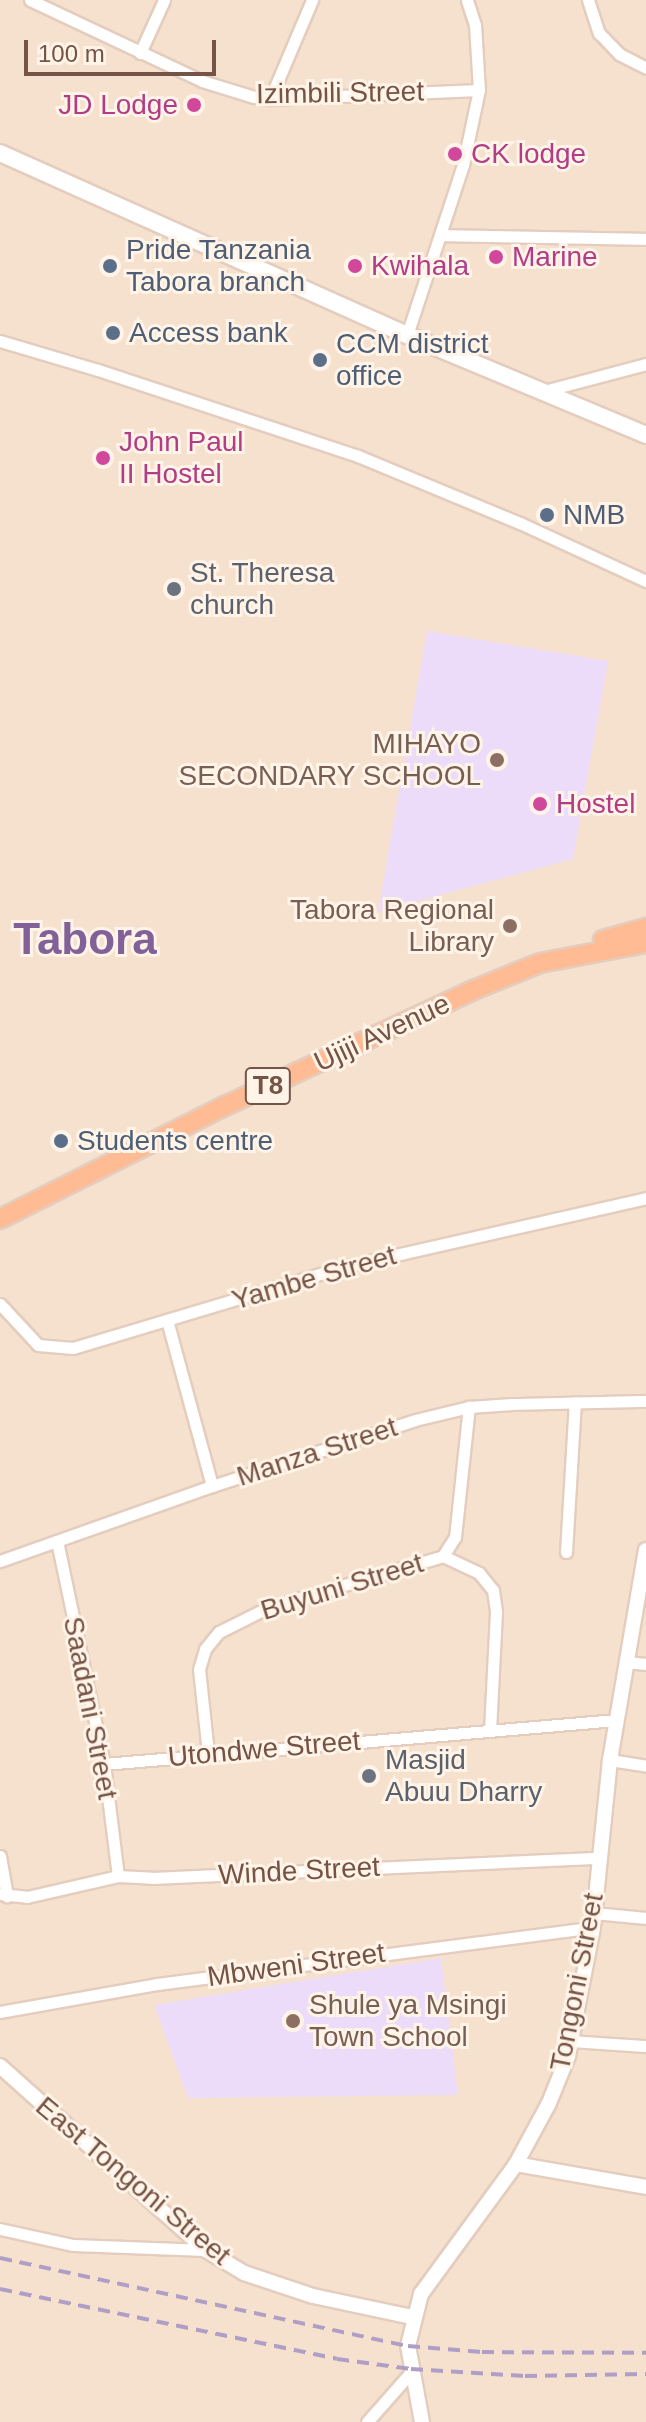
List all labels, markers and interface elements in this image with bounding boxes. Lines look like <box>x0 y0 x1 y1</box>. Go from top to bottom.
scale bar <box>28 24 220 74</box>
text: 100 m <box>38 40 105 67</box>
street label: Izimbili Street <box>256 75 424 111</box>
place label: JD Lodge <box>58 88 178 122</box>
marker: JD Lodge <box>185 96 203 114</box>
place label: CK lodge <box>471 137 586 171</box>
marker: CK lodge <box>446 145 464 163</box>
place label: Pride Tanzania Tabora branch <box>126 233 311 299</box>
place label: Marine <box>512 240 598 274</box>
marker: Marine <box>487 248 505 266</box>
place label: Kwihala <box>371 249 469 283</box>
marker: Pride Tanzania Tabora branch <box>101 257 119 275</box>
marker: Kwihala <box>346 257 364 275</box>
place label: Access bank <box>129 316 288 350</box>
marker: Access bank <box>104 324 122 342</box>
place label: CCM district office <box>336 327 488 393</box>
marker: CCM district office <box>311 351 329 369</box>
place label: John Paul II Hostel <box>119 425 244 491</box>
marker: John Paul II Hostel <box>94 449 112 467</box>
place label: NMB <box>563 498 625 532</box>
marker: NMB <box>538 506 556 524</box>
place label: St. Theresa church <box>190 556 335 622</box>
marker: St. Theresa church <box>165 580 183 598</box>
place label: MIHAYO SECONDARY SCHOOL <box>178 727 481 793</box>
marker: MIHAYO SECONDARY SCHOOL <box>488 751 506 769</box>
place label: Hostel <box>556 787 635 821</box>
marker: Hostel <box>531 795 549 813</box>
place label: Tabora Regional Library <box>290 893 494 959</box>
district label: Tabora <box>13 913 157 965</box>
marker: Tabora Regional Library <box>501 917 519 935</box>
street label: Ujiji Avenue <box>308 987 456 1079</box>
road number: T8 <box>244 1064 292 1108</box>
place label: Students centre <box>77 1124 273 1158</box>
marker: Students centre <box>52 1132 70 1150</box>
street label: Yambe Street <box>228 1239 400 1317</box>
street label: Manza Street <box>233 1410 401 1494</box>
street label: Buyuni Street <box>257 1546 427 1628</box>
street label: Saadani Street <box>56 1614 124 1802</box>
street label: Utondwe Street <box>166 1724 362 1774</box>
place label: Masjid Abuu Dharry <box>385 1743 542 1809</box>
marker: Masjid Abuu Dharry <box>360 1767 378 1785</box>
street label: Winde Street <box>217 1850 381 1892</box>
street label: Tongoni Street <box>543 1890 611 2074</box>
street label: Mbweni Street <box>205 1936 387 1994</box>
place label: Shule ya Msingi Town School <box>309 1988 507 2054</box>
marker: Shule ya Msingi Town School <box>284 2012 302 2030</box>
street label: East Tongoni Street <box>29 2090 237 2272</box>

